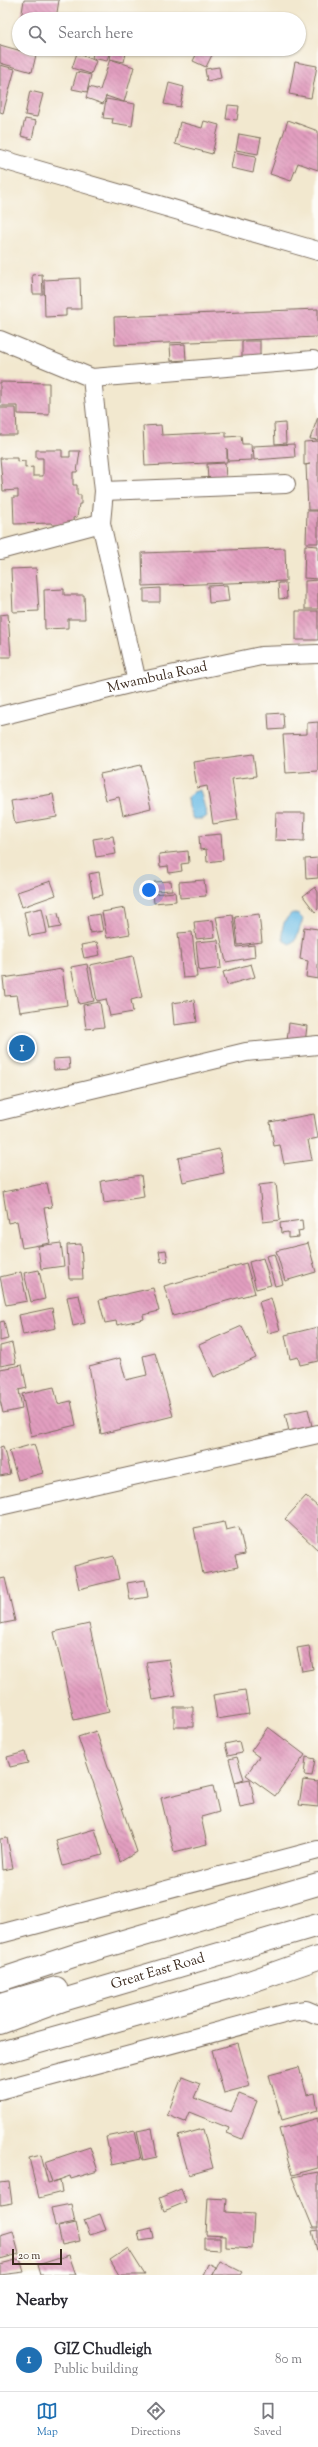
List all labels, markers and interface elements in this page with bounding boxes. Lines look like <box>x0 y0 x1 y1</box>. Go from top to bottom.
search box <box>12 12 306 56</box>
icon: search <box>26 23 48 45</box>
text: Search here <box>58 24 133 45</box>
street label: Mwambula Road <box>105 657 209 699</box>
your location <box>139 880 159 900</box>
pin: 1 <box>9 1033 35 1063</box>
street label: Great East Road <box>109 1949 207 1995</box>
scale bar <box>12 2247 62 2266</box>
text: 20 m <box>18 2248 40 2264</box>
text: Nearby <box>16 2289 68 2313</box>
text: GIZ Chudleigh <box>54 2340 152 2361</box>
text: 1 <box>27 2351 31 2369</box>
text: 80 m <box>275 2351 302 2369</box>
text: Public building <box>54 2361 138 2379</box>
tab: Map <box>36 2400 58 2440</box>
tab: Directions <box>131 2400 181 2440</box>
tab: Saved <box>253 2400 282 2440</box>

